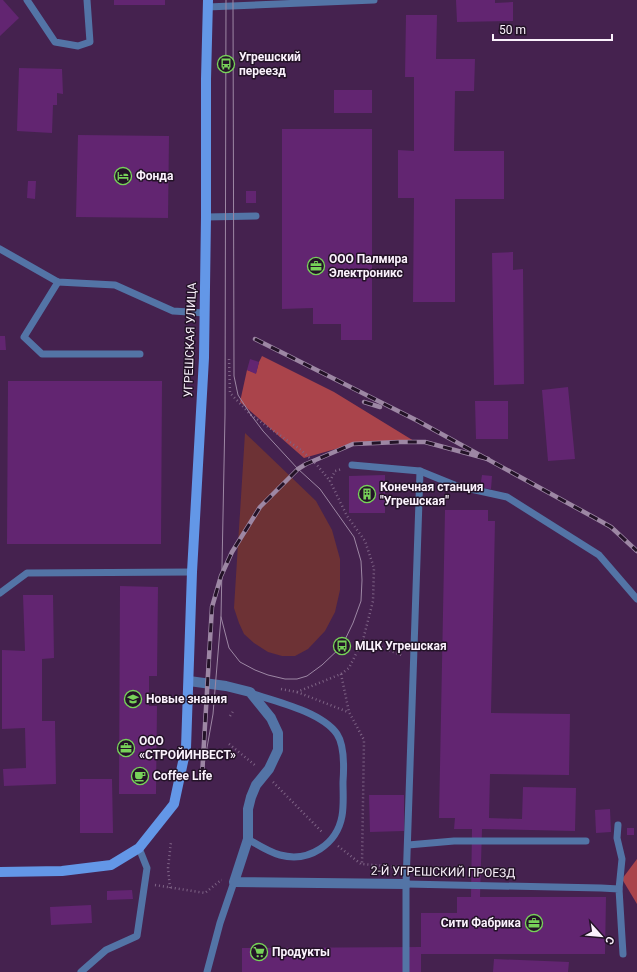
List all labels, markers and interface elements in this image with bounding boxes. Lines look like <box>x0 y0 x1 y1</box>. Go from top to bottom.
scale bar <box>493 16 612 42</box>
text: 50 m <box>499 23 526 37</box>
place label: Угрешский переезд <box>239 50 301 78</box>
bus stop icon: Угрешский переезд <box>216 54 236 74</box>
hotel icon: Фонда <box>113 166 133 186</box>
place label: Фонда <box>136 169 174 183</box>
place label: ООО Палмира Электроникс <box>329 252 408 280</box>
office icon: ООО Палмира Электроникс <box>306 256 326 276</box>
street label: УГРЕШСКАЯ УЛИЦА <box>181 282 199 398</box>
place label: Конечная станция "Угрешская" <box>380 480 484 508</box>
building icon: Конечная станция "Угрешская" <box>357 484 377 504</box>
bus stop icon: МЦК Угрешская <box>332 636 352 656</box>
place label: МЦК Угрешская <box>355 639 447 653</box>
school or university icon: Новые знания <box>123 689 143 709</box>
place label: Новые знания <box>146 692 227 706</box>
place label: ООО «СТРОЙИНВЕСТ» <box>139 734 236 762</box>
office icon: ООО «СТРОЙИНВЕСТ» <box>116 738 136 758</box>
cafe icon: Coffee Life <box>130 766 150 786</box>
place label: Coffee Life <box>153 769 213 783</box>
street label: 2-Й УГРЕШСКИЙ ПРОЕЗД <box>371 863 515 880</box>
office icon: Сити Фабрика <box>524 913 544 933</box>
place label: Сити Фабрика <box>441 916 522 930</box>
north arrow <box>581 916 621 956</box>
text: С <box>602 934 617 946</box>
supermarket icon: Продукты <box>249 942 269 962</box>
place label: Продукты <box>272 945 330 959</box>

